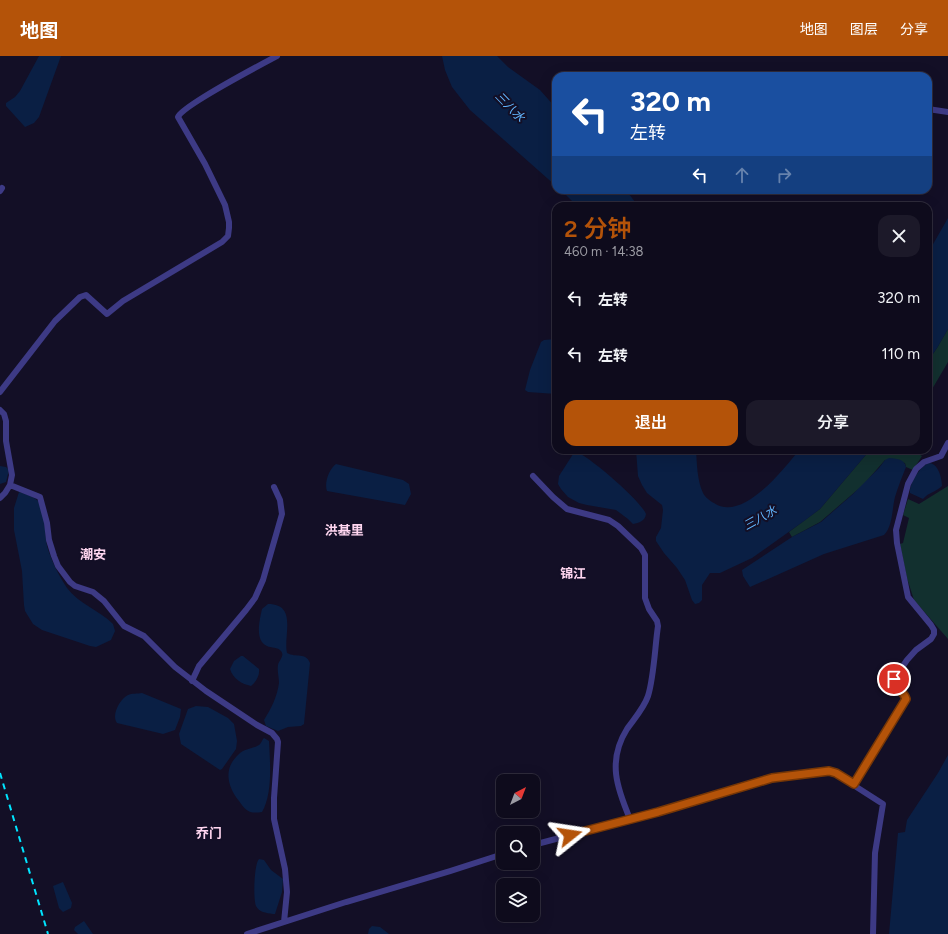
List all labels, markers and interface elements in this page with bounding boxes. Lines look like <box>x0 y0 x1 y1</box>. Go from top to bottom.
text: 地图 <box>20 19 58 42</box>
text: 地图 <box>800 21 828 38</box>
text: 图层 <box>850 21 878 38</box>
text: 分享 <box>900 21 928 38</box>
text: 320 m <box>630 84 711 118</box>
icon: left <box>564 88 616 140</box>
water label: 三八水 <box>492 89 528 126</box>
text: 左转 <box>630 122 666 144</box>
icon: left <box>689 164 711 186</box>
icon: ahead <box>731 164 753 186</box>
icon: right <box>773 164 795 186</box>
text: 2 分钟 <box>564 214 632 243</box>
button: close <box>878 215 920 257</box>
text: 460 m · 14:38 <box>564 244 644 259</box>
icon: left <box>564 287 586 309</box>
text: 320 m <box>877 289 920 307</box>
text: 左转 <box>598 291 628 309</box>
icon: left <box>564 343 586 365</box>
text: 110 m <box>882 345 920 363</box>
text: 左转 <box>598 347 628 365</box>
button: 退出 <box>564 400 738 446</box>
button: 分享 <box>746 400 920 446</box>
water label: 三八水 <box>741 503 780 533</box>
district label: 洪基里 <box>324 523 364 538</box>
district label: 潮安 <box>80 547 106 562</box>
district label: 锦江 <box>560 566 586 581</box>
pin <box>877 662 911 696</box>
icon: arrive <box>883 668 905 690</box>
north arrow <box>496 774 540 818</box>
map controls <box>496 774 540 922</box>
position arrow <box>549 814 591 856</box>
district label: 乔门 <box>196 826 222 841</box>
button: search <box>496 826 540 870</box>
button: layers <box>496 878 540 922</box>

